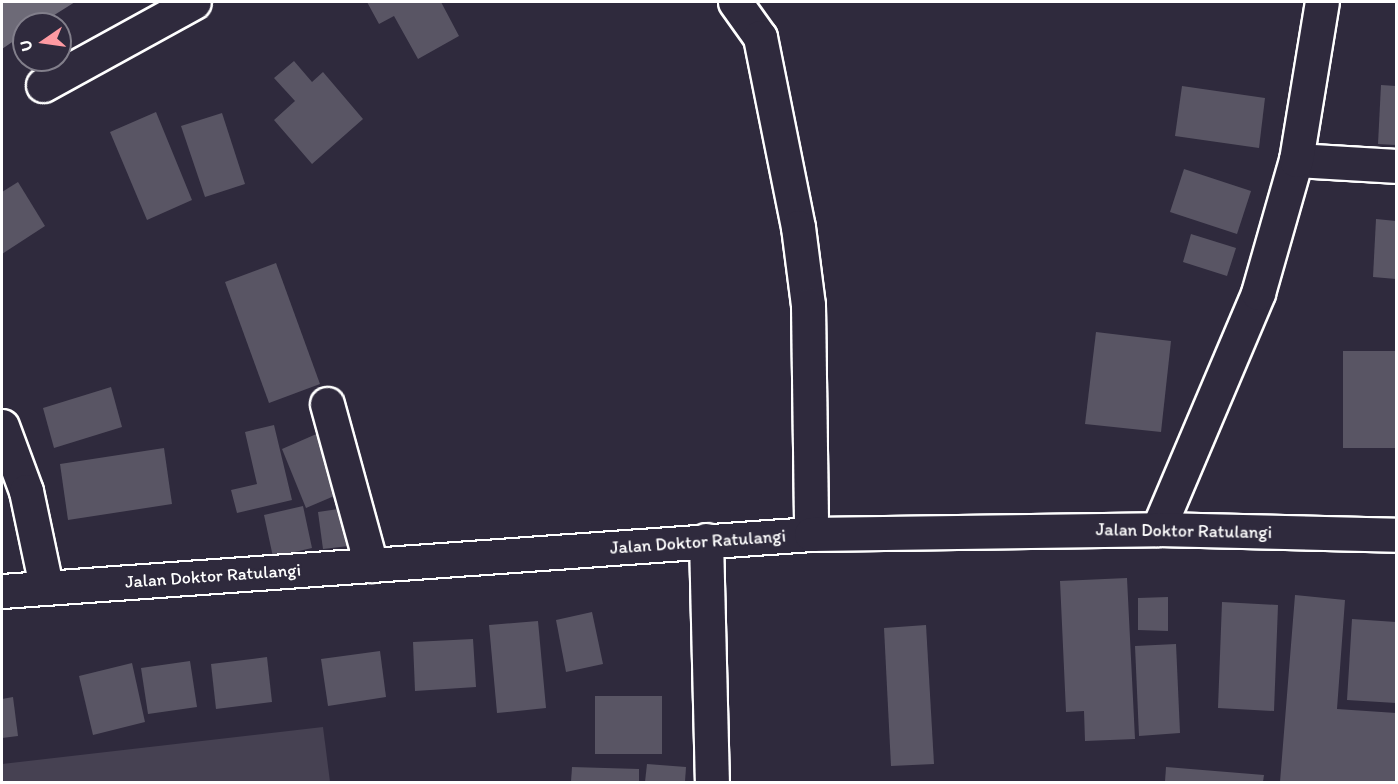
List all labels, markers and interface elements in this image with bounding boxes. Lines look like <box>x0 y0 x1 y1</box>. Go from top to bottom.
north arrow <box>12 12 72 72</box>
text: U <box>15 38 36 53</box>
street label: Jalan Doktor Ratulangi <box>1095 519 1273 543</box>
street label: Jalan Doktor Ratulangi <box>608 525 788 559</box>
street label: Jalan Doktor Ratulangi <box>123 559 303 593</box>

